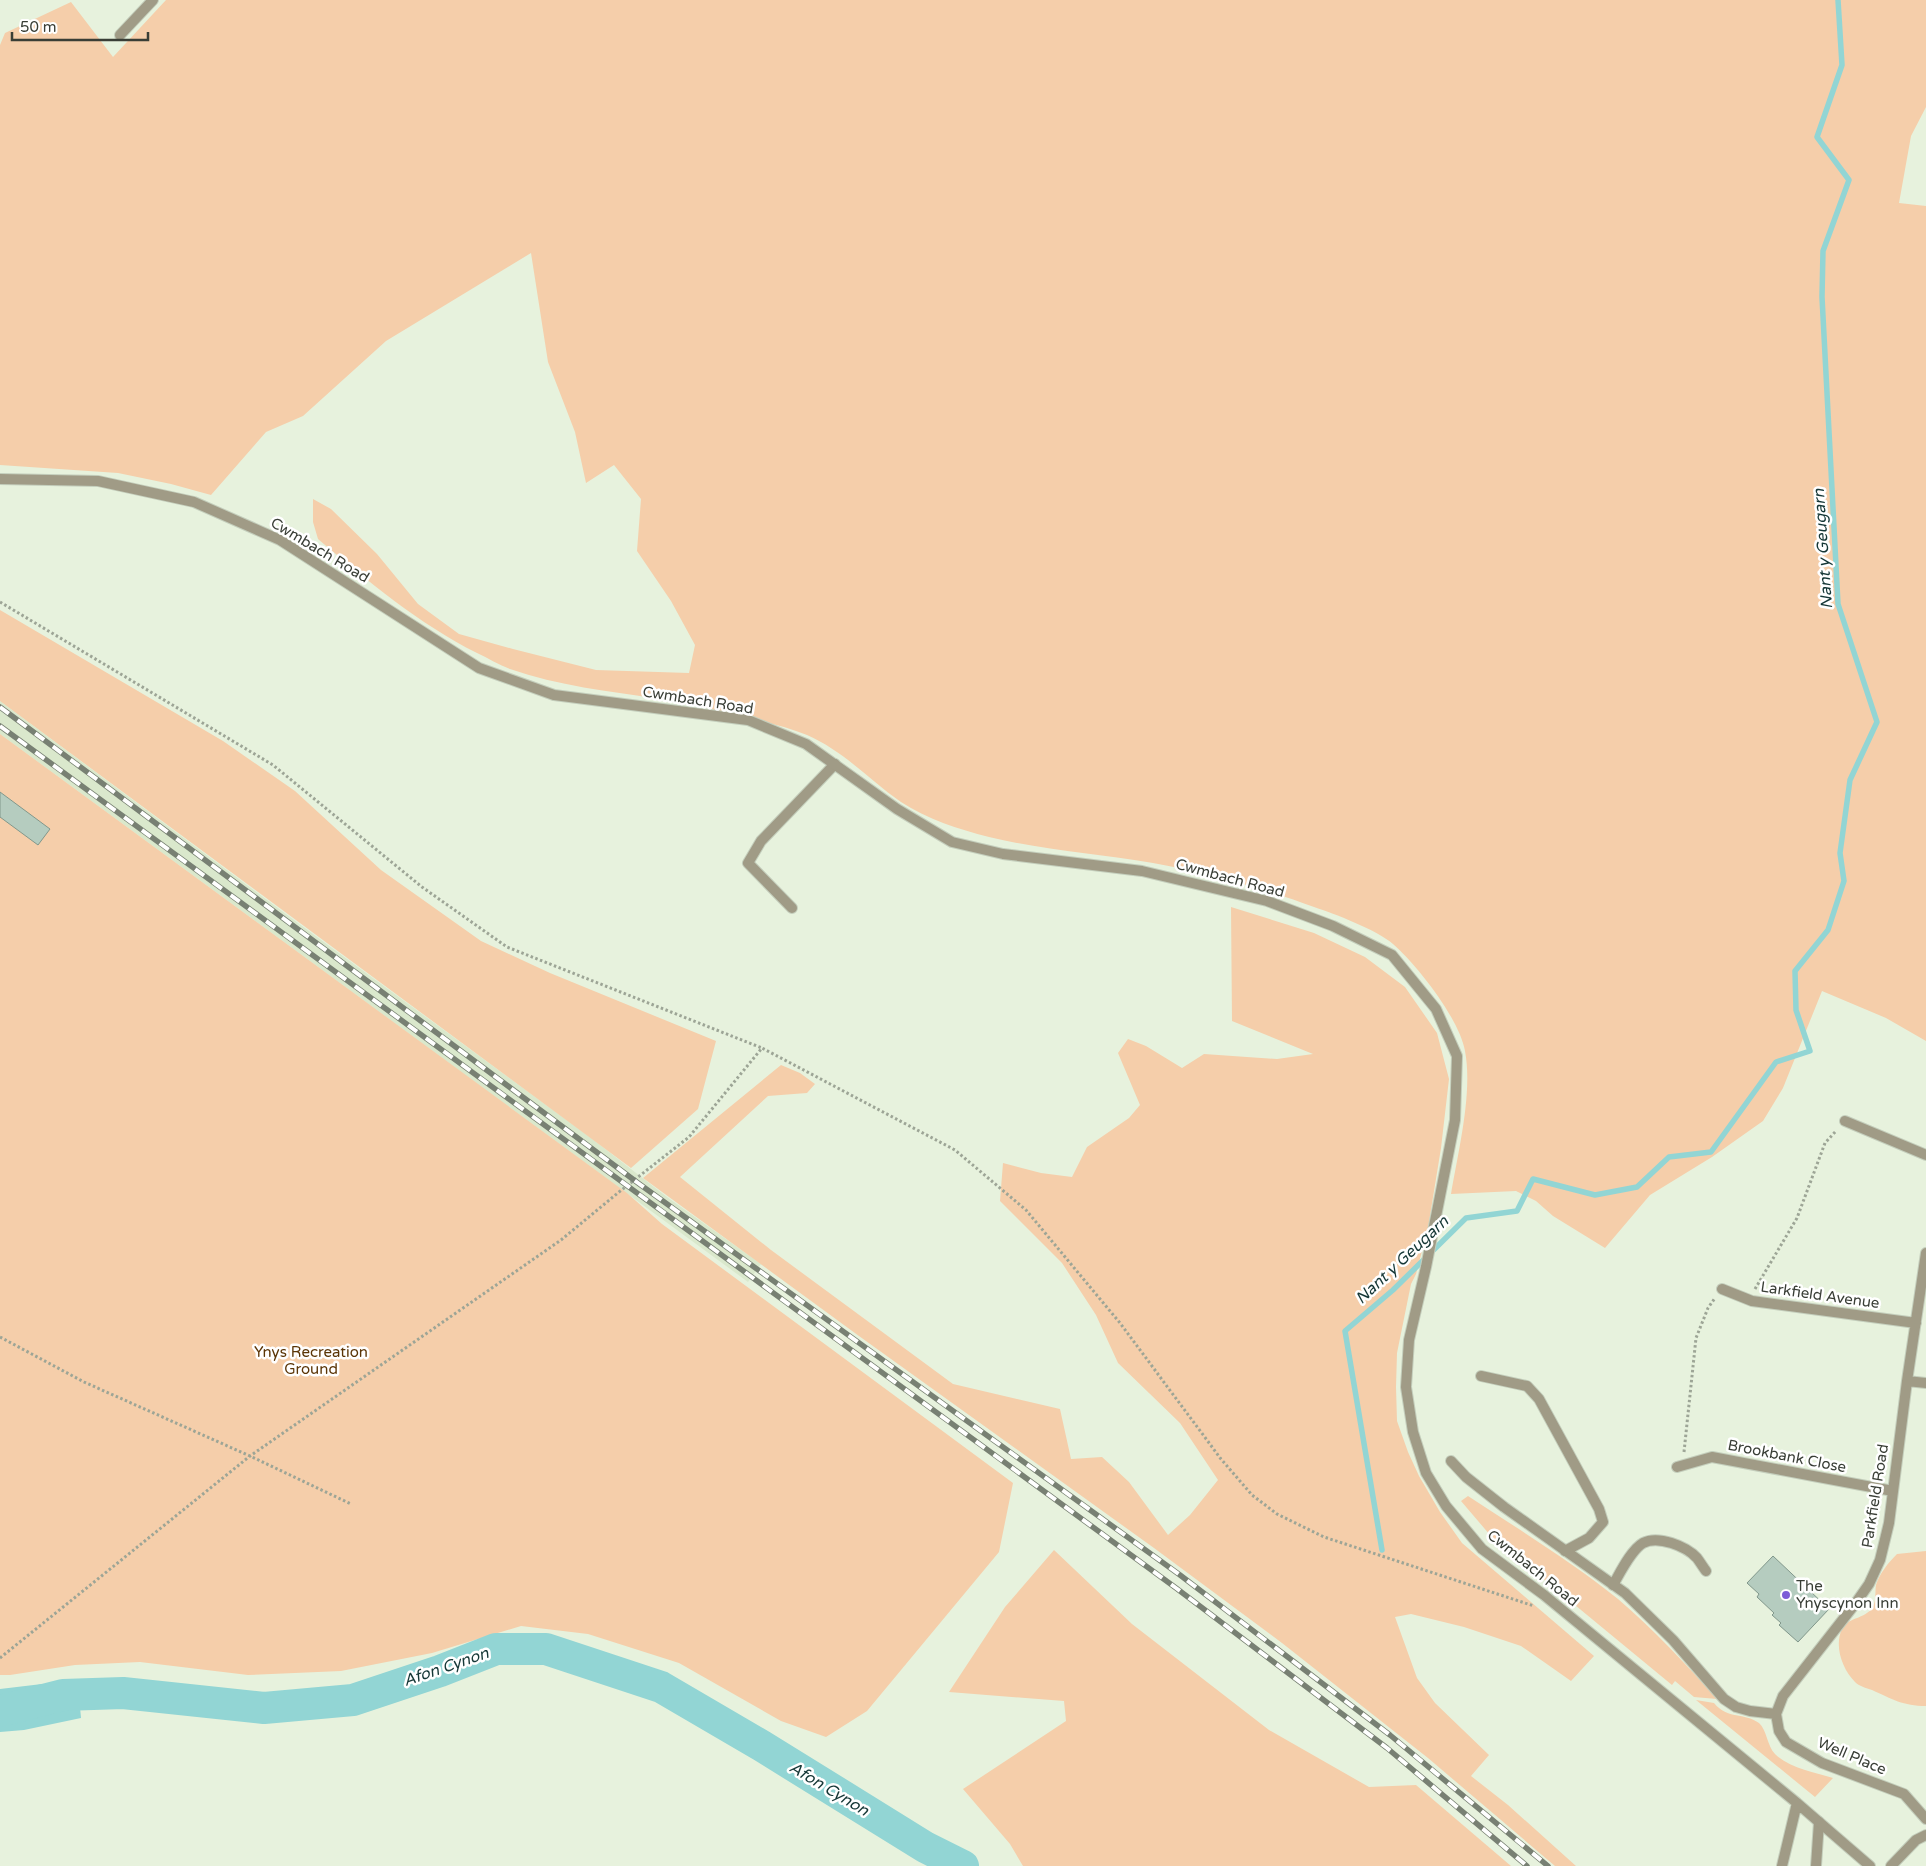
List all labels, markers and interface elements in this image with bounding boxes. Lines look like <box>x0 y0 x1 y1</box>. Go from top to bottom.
scale bar <box>12 10 149 42</box>
text: 50 m <box>20 18 57 36</box>
water label: Nant y Geugarn <box>1809 487 1837 610</box>
street label: Cwmbach Road <box>267 513 373 587</box>
street label: Cwmbach Road <box>641 682 755 718</box>
street label: Cwmbach Road <box>1174 855 1286 901</box>
water label: Nant y Geugarn <box>1351 1211 1454 1308</box>
street label: Larkfield Avenue <box>1759 1278 1881 1312</box>
park label: Ynys Recreation Ground <box>254 1343 368 1378</box>
street label: Brookbank Close <box>1726 1436 1848 1476</box>
street label: Parkfield Road <box>1858 1443 1892 1549</box>
street label: Cwmbach Road <box>1484 1526 1582 1610</box>
place label: The Ynyscynon Inn <box>1796 1577 1899 1612</box>
marker: The Ynyscynon Inn <box>1780 1589 1792 1601</box>
water label: Afon Cynon <box>401 1643 493 1691</box>
street label: Well Place <box>1815 1733 1889 1779</box>
water label: Afon Cynon <box>786 1758 873 1821</box>

